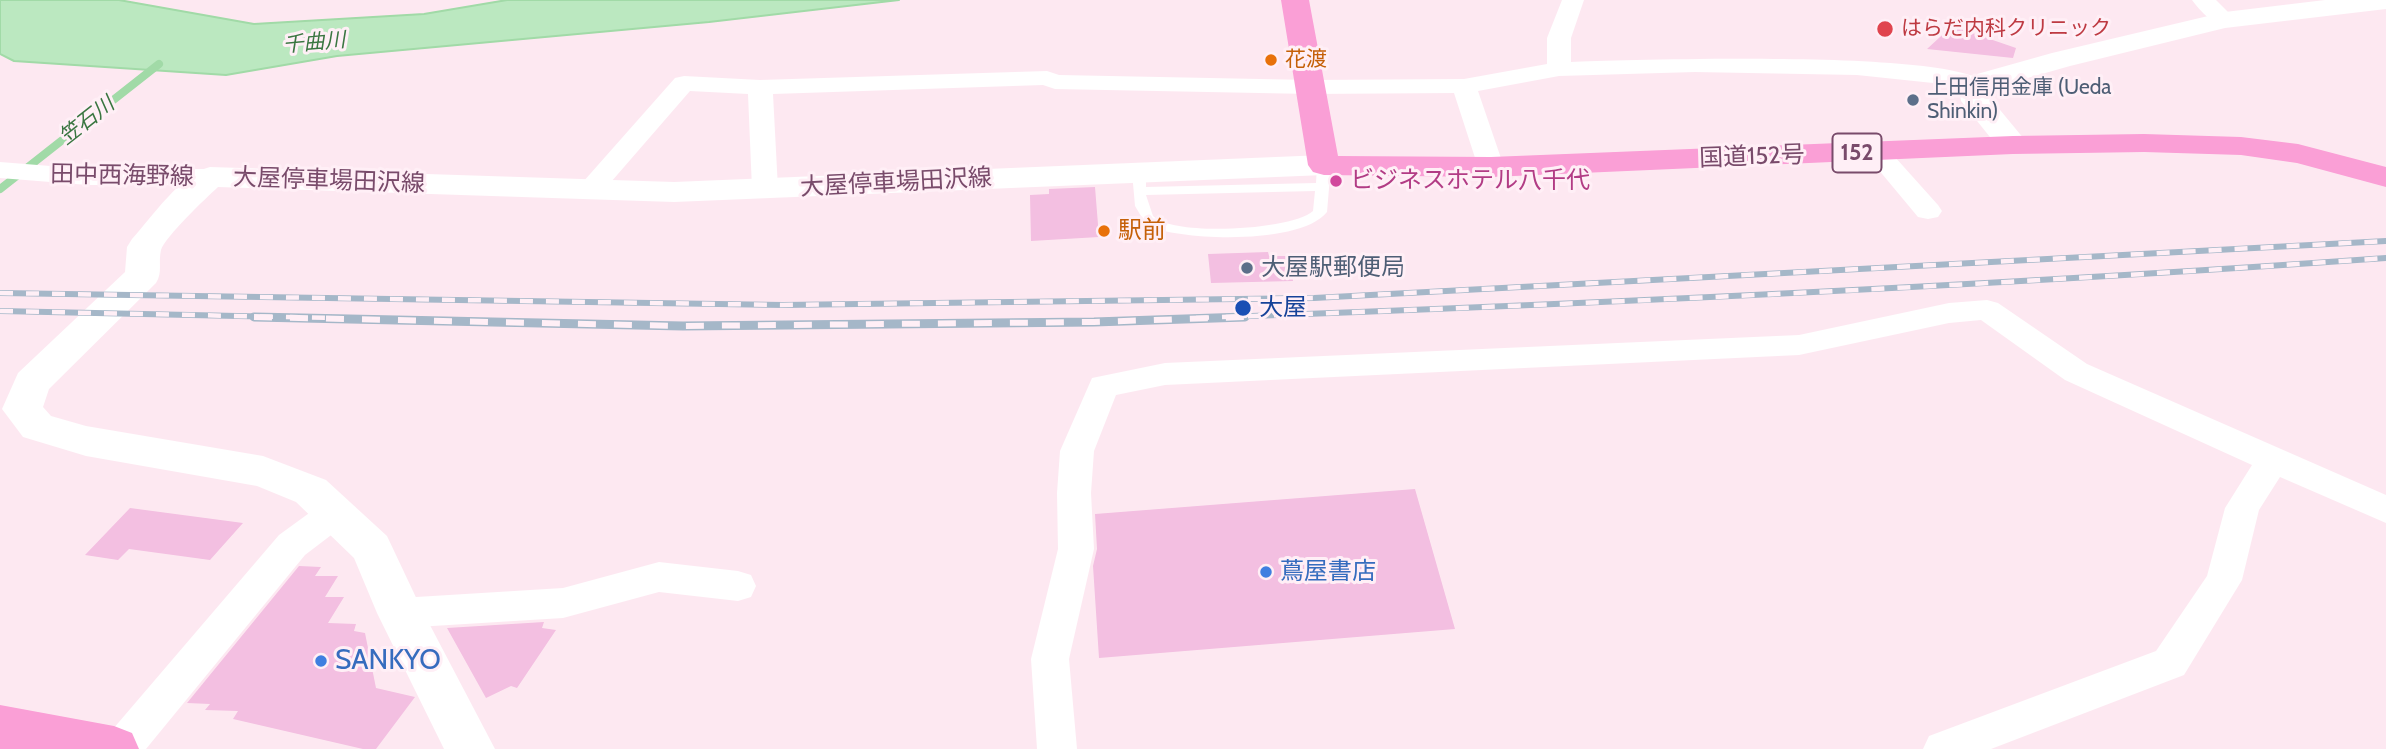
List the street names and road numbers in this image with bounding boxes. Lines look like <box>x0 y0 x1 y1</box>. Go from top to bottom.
road number: 152 <box>1832 134 1882 172</box>
street label: 国道152号 <box>1699 141 1805 173</box>
street label: 田中西海野線 <box>50 160 194 192</box>
street label: 大屋停車場田沢線 <box>233 163 425 199</box>
street label: 大屋停車場田沢線 <box>799 164 993 202</box>

